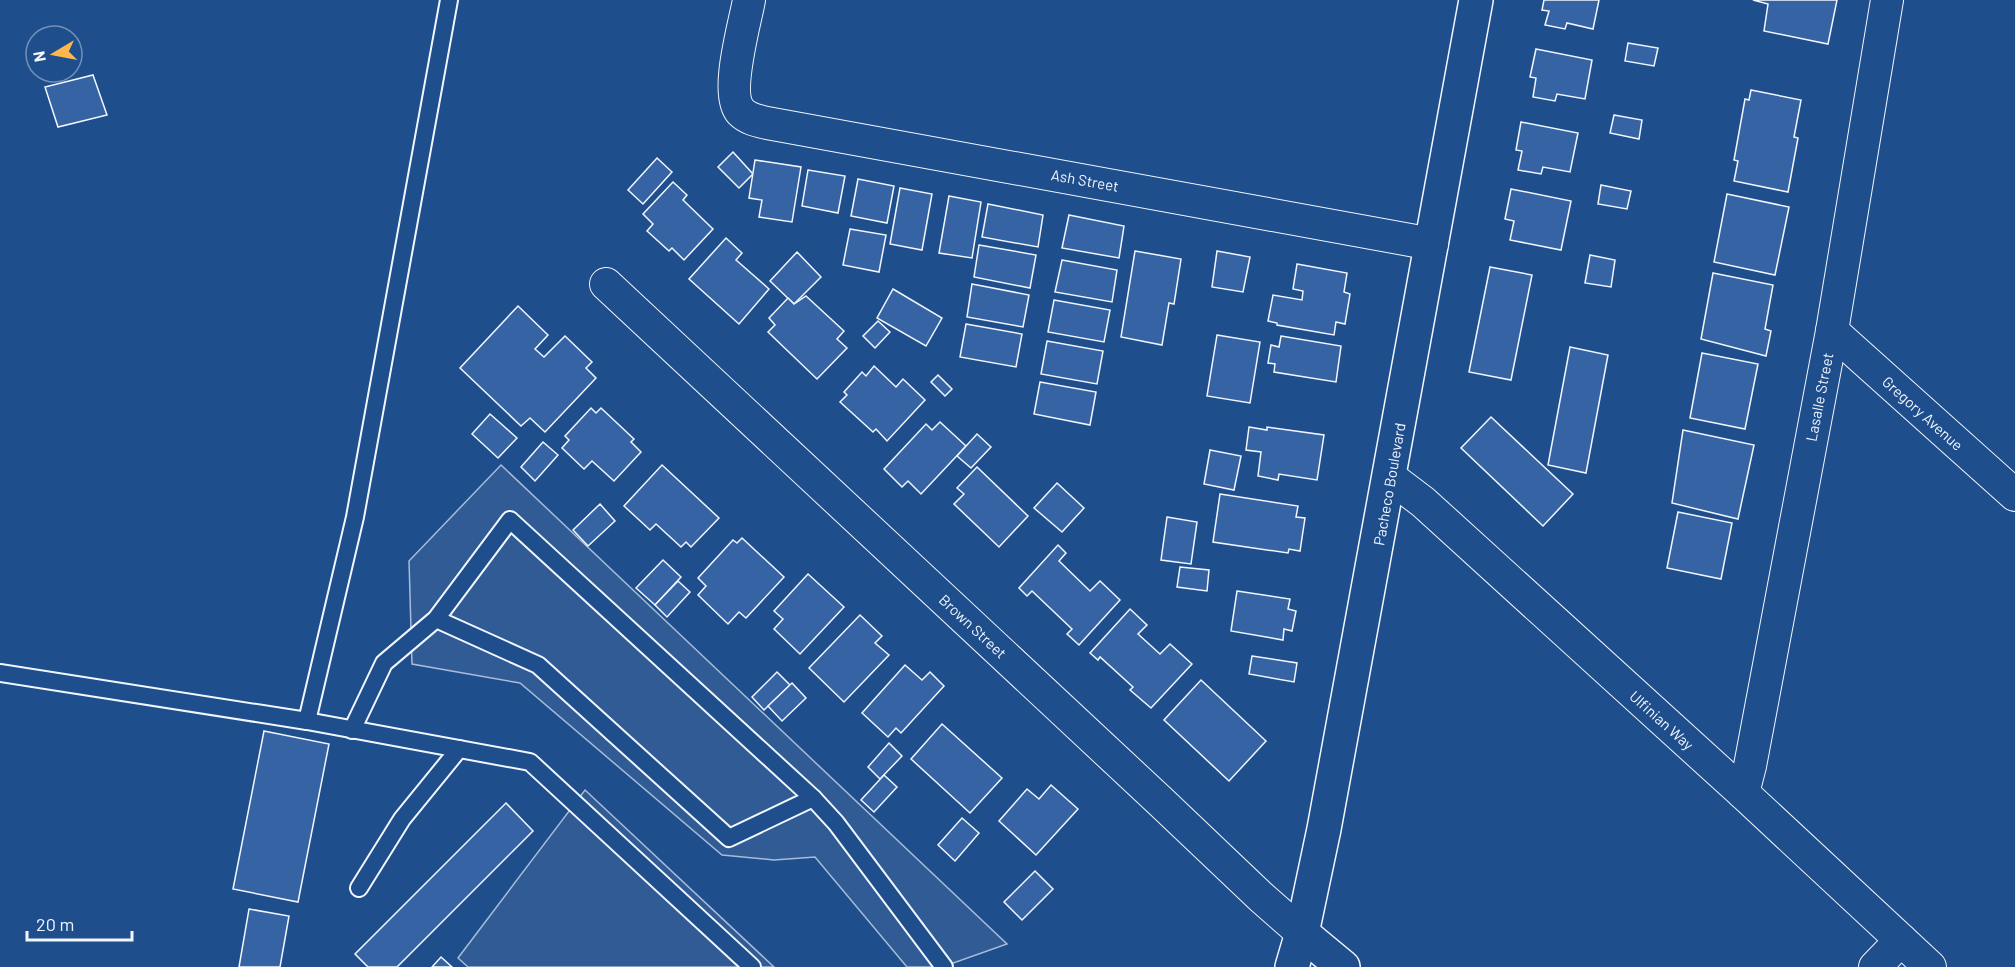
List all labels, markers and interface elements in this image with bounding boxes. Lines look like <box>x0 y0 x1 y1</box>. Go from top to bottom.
north arrow <box>24 24 84 84</box>
text: N <box>28 50 49 64</box>
street label: Ash Street <box>1050 165 1120 195</box>
street label: Lasalle Street <box>1802 351 1836 443</box>
street label: Gregory Avenue <box>1879 372 1967 454</box>
street label: Pacheco Boulevard <box>1369 421 1409 547</box>
street label: Brown Street <box>936 590 1010 662</box>
street label: Ulfinian Way <box>1626 687 1698 753</box>
scale bar <box>27 904 132 942</box>
text: 20 m <box>36 913 74 935</box>

